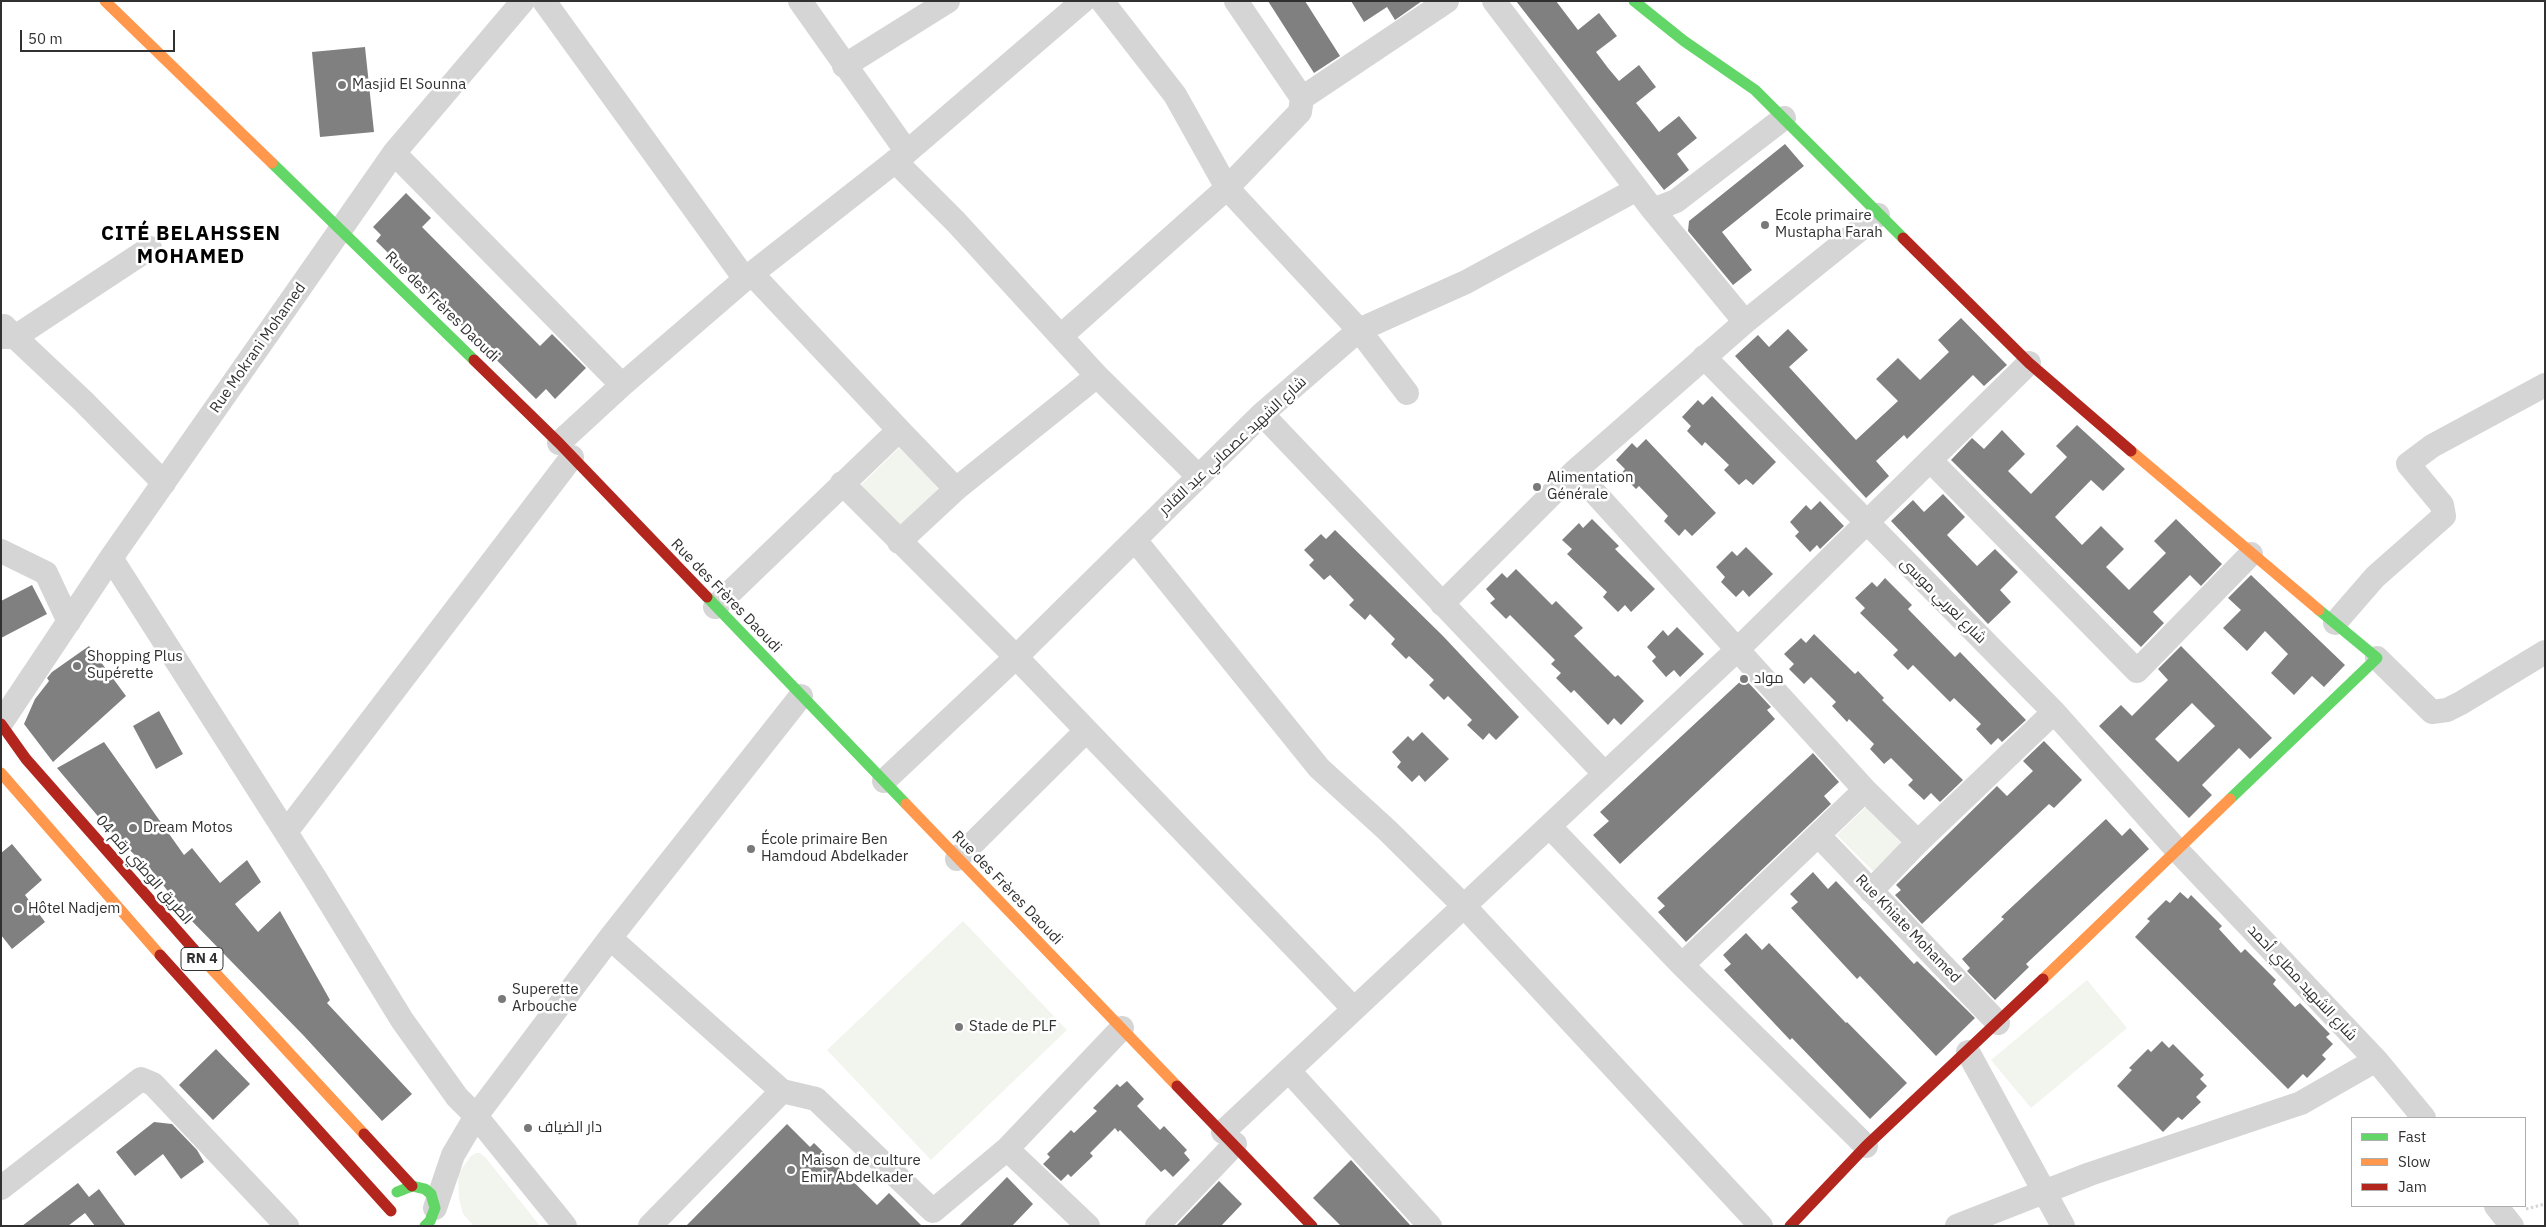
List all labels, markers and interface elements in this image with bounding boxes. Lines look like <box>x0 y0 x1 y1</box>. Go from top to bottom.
scale bar <box>22 20 178 52</box>
text: 50 m <box>28 29 63 48</box>
place label: Masjid El Sounna <box>352 76 466 94</box>
marker: Masjid El Sounna <box>336 79 348 91</box>
place label: Ecole primaire Mustapha Farah <box>1775 207 1883 242</box>
marker: Ecole primaire Mustapha Farah <box>1759 219 1771 231</box>
district label: CITÉ BELAHSSEN MOHAMED <box>99 222 283 269</box>
street label: Rue des Frères Daoudi <box>381 248 503 366</box>
street label: Rue Mokrani Mohamed <box>206 279 310 417</box>
street label: شارع الشهيد عصماني عبد القادر <box>1156 373 1310 519</box>
place label: Alimentation Générale <box>1547 469 1634 504</box>
marker: Alimentation Générale <box>1531 481 1543 493</box>
street label: Rue des Frères Daoudi <box>667 535 785 657</box>
street label: شارع لعربي موسى <box>1896 554 1990 648</box>
place label: Shopping Plus Supérette <box>87 648 183 683</box>
marker: Shopping Plus Supérette <box>71 660 83 672</box>
place label: مواد <box>1754 670 1784 688</box>
marker: مواد <box>1738 673 1750 685</box>
street label: الطريق الوطني رقم 04 <box>92 812 196 928</box>
place label: Dream Motos <box>143 819 233 837</box>
marker: Dream Motos <box>127 822 139 834</box>
street label: Rue des Frères Daoudi <box>948 827 1066 949</box>
place label: École primaire Ben Hamdoud Abdelkader <box>761 831 908 866</box>
marker: École primaire Ben Hamdoud Abdelkader <box>745 843 757 855</box>
street label: Rue Khiate Mohamed <box>1852 871 1964 987</box>
place label: Hôtel Nadjem <box>28 900 120 918</box>
marker: Hôtel Nadjem <box>12 903 24 915</box>
street label: شارع الشهيد مطاي أحمد <box>2243 921 2361 1045</box>
road number: RN 4 <box>181 948 223 971</box>
place label: Superette Arbouche <box>512 981 578 1016</box>
marker: Superette Arbouche <box>496 993 508 1005</box>
place label: Stade de PLF <box>969 1018 1057 1036</box>
marker: Stade de PLF <box>953 1021 965 1033</box>
legend <box>2351 1117 2526 1207</box>
place label: دار الضياف <box>538 1119 602 1137</box>
marker: دار الضياف <box>522 1122 534 1134</box>
text: Fast <box>2398 1127 2426 1146</box>
place label: Maison de culture Emir Abdelkader <box>801 1152 921 1187</box>
text: Slow <box>2398 1152 2431 1171</box>
marker: Maison de culture Emir Abdelkader <box>785 1164 797 1176</box>
text: Jam <box>2398 1177 2427 1196</box>

